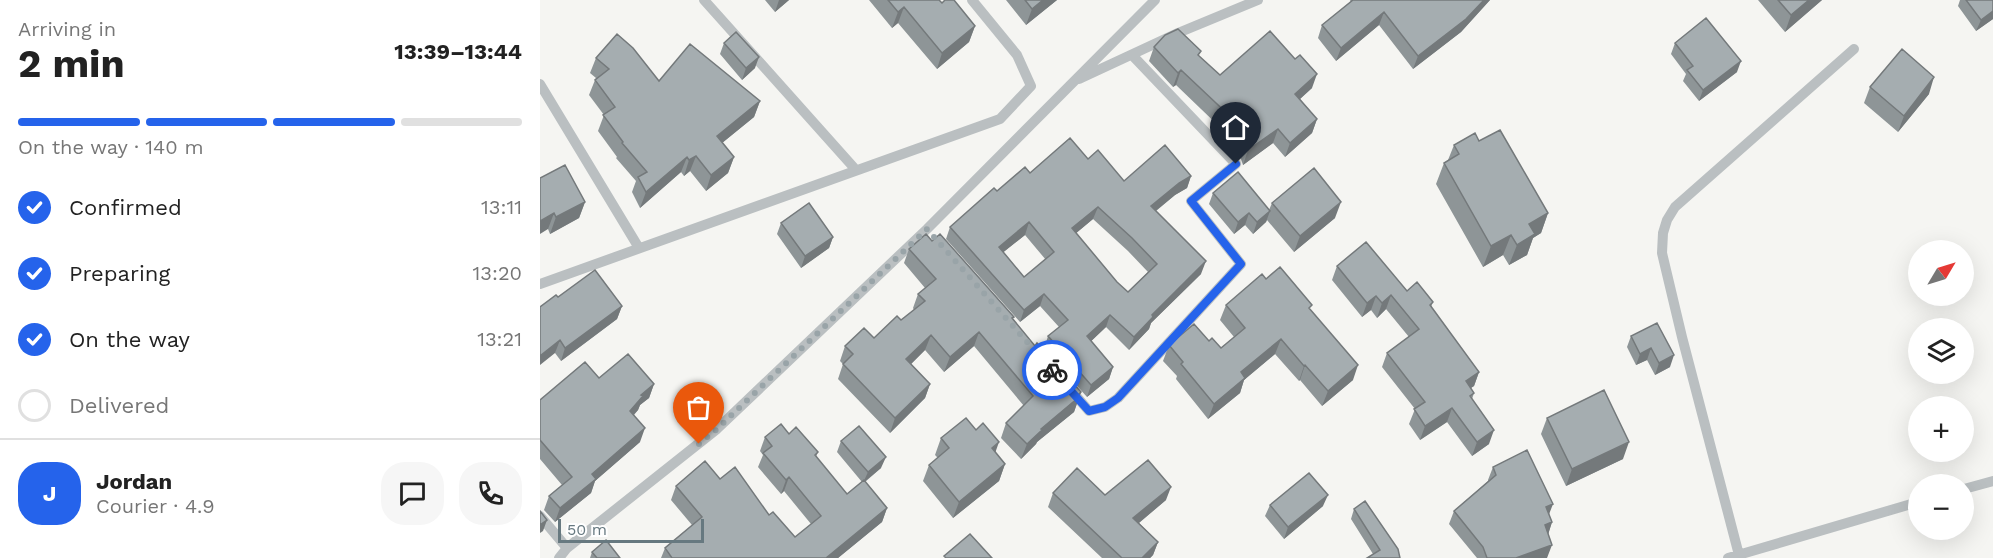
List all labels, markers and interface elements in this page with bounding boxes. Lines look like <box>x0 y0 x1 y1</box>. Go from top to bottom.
text: Arriving in <box>18 17 116 41</box>
text: 13:39–13:44 <box>394 39 522 64</box>
text: 2 min <box>18 41 125 86</box>
pin <box>1210 102 1261 164</box>
icon: home <box>1219 111 1252 144</box>
text: On the way · 140 m <box>18 135 204 159</box>
icon: check <box>18 191 51 224</box>
text: Confirmed <box>69 195 182 220</box>
text: 13:11 <box>481 195 522 219</box>
north arrow <box>1908 240 1974 306</box>
map controls <box>1908 240 1974 540</box>
icon: check <box>18 257 51 290</box>
text: Preparing <box>69 261 170 286</box>
text: 13:20 <box>473 261 522 285</box>
button: layers <box>1908 318 1974 384</box>
icon: check <box>18 323 51 356</box>
text: On the way <box>69 327 190 352</box>
text: 13:21 <box>477 327 522 351</box>
courier <box>1022 340 1082 400</box>
icon: bike <box>1036 354 1069 387</box>
pin <box>673 382 724 444</box>
icon: bag <box>682 391 715 424</box>
text: Delivered <box>69 393 169 418</box>
button: + <box>1908 396 1974 462</box>
button: chat <box>381 462 444 525</box>
button: phone <box>459 462 522 525</box>
text: Jordan <box>96 469 172 494</box>
button: − <box>1908 474 1974 540</box>
text: J <box>43 481 56 506</box>
text: Courier · 4.9 <box>96 494 215 518</box>
scale bar <box>558 516 704 544</box>
text: 50 m <box>567 520 607 539</box>

